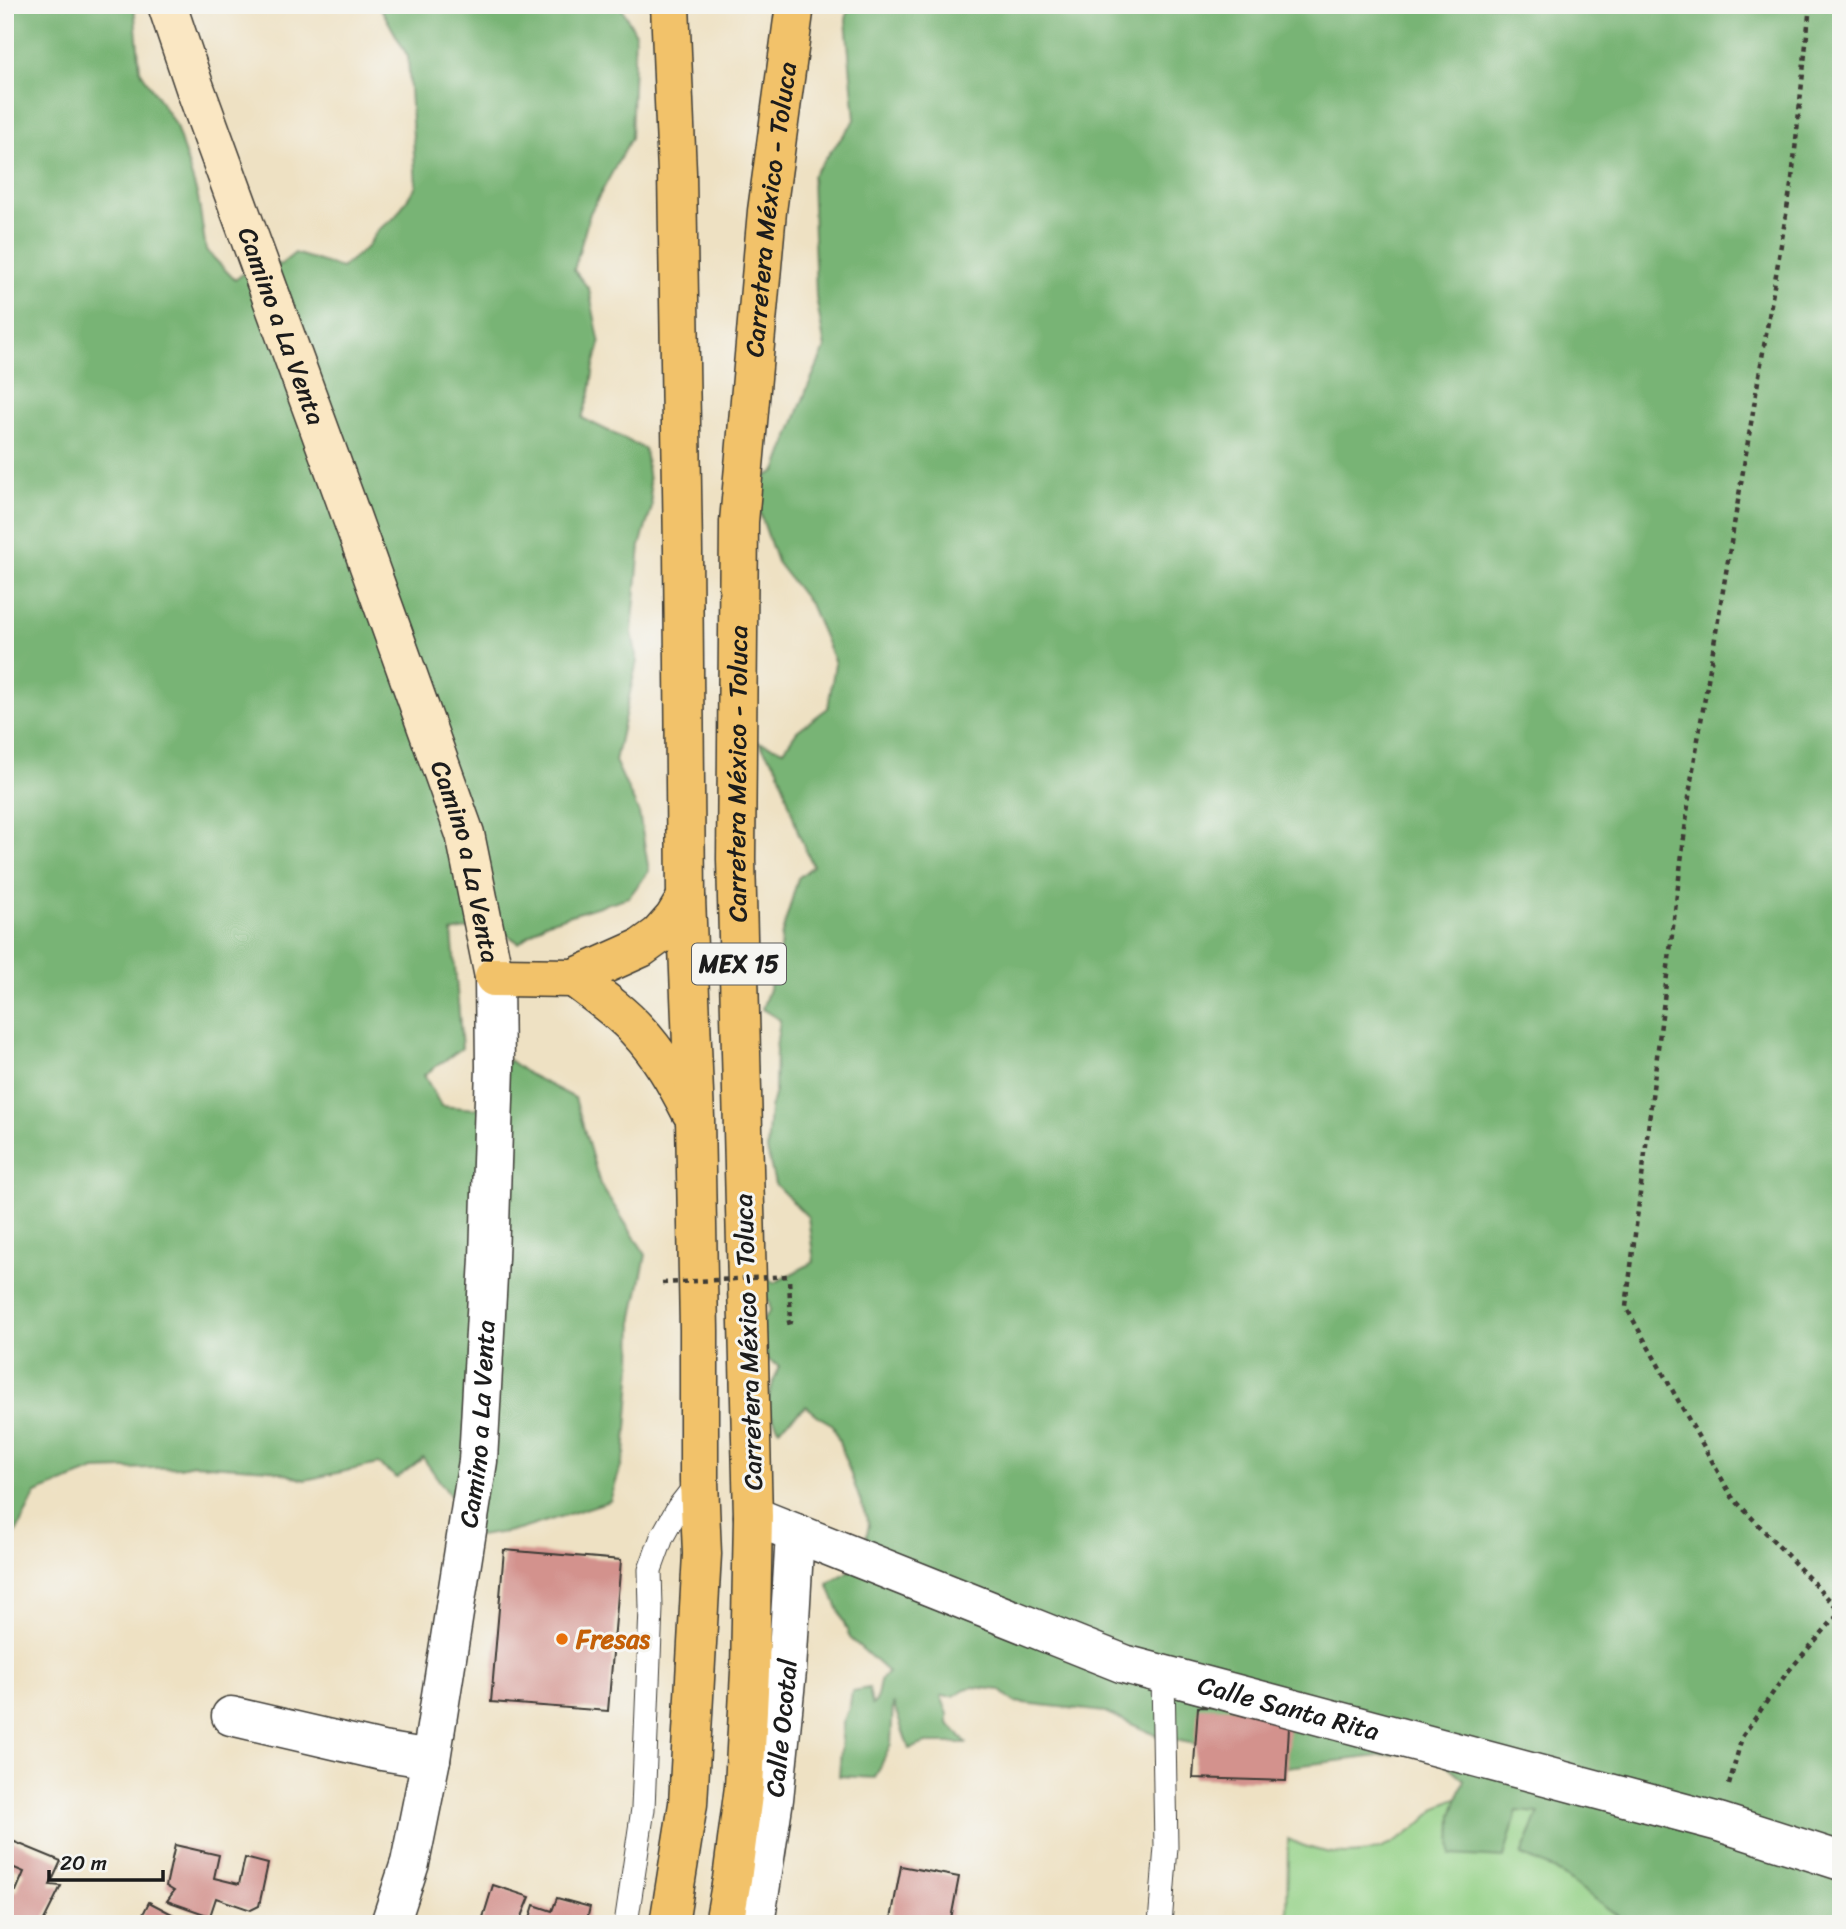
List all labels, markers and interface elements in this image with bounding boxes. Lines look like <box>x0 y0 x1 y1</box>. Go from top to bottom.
street label: Carretera México - Toluca <box>731 59 810 359</box>
street label: Camino a La Venta <box>225 220 339 432</box>
street label: Carretera México - Toluca <box>713 625 761 923</box>
street label: Camino a La Venta <box>417 754 514 967</box>
road number: MEX 15 <box>692 944 786 984</box>
street label: Carretera México - Toluca <box>720 1193 776 1491</box>
street label: Camino a La Venta <box>445 1319 509 1531</box>
place label: Fresas <box>575 1616 651 1662</box>
marker: Fresas <box>554 1631 570 1647</box>
street label: Calle Ocotal <box>751 1657 811 1799</box>
street label: Calle Santa Rita <box>1193 1662 1385 1754</box>
scale bar <box>49 1838 163 1882</box>
text: 20 m <box>60 1844 107 1882</box>

